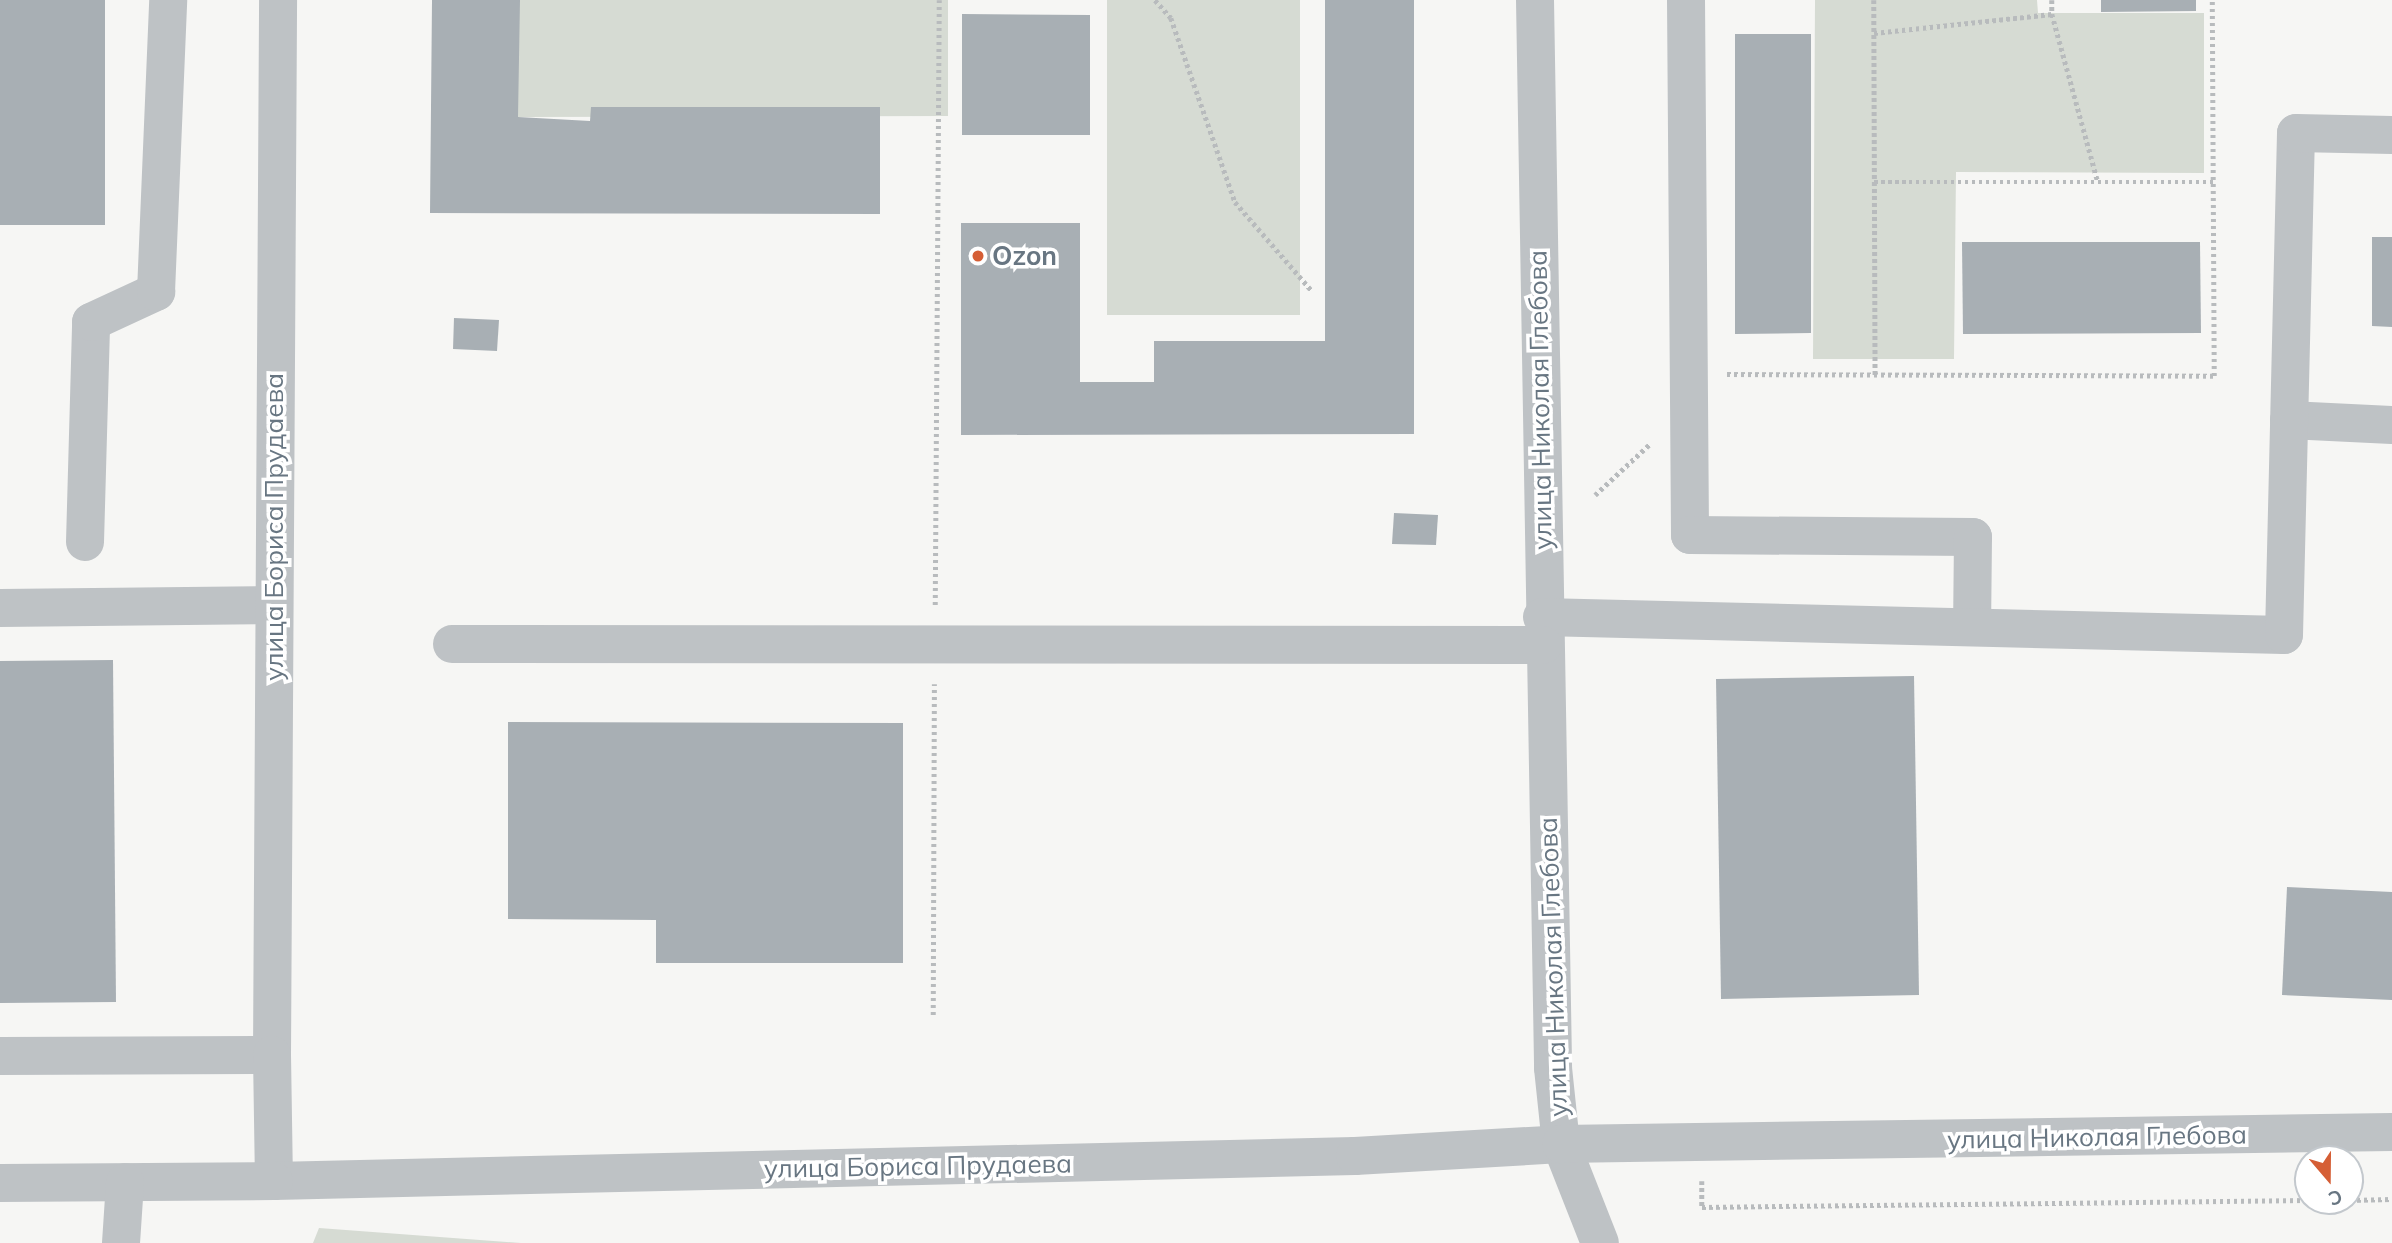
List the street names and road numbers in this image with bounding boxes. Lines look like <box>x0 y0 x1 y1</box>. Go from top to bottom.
street label: улица Николая Глебова <box>1522 250 1558 550</box>
street label: улица Бориса Прудаева <box>258 373 290 681</box>
street label: улица Николая Глебова <box>1532 817 1574 1117</box>
street label: улица Николая Глебова <box>1947 1119 2247 1155</box>
street label: улица Бориса Прудаева <box>764 1148 1072 1184</box>

